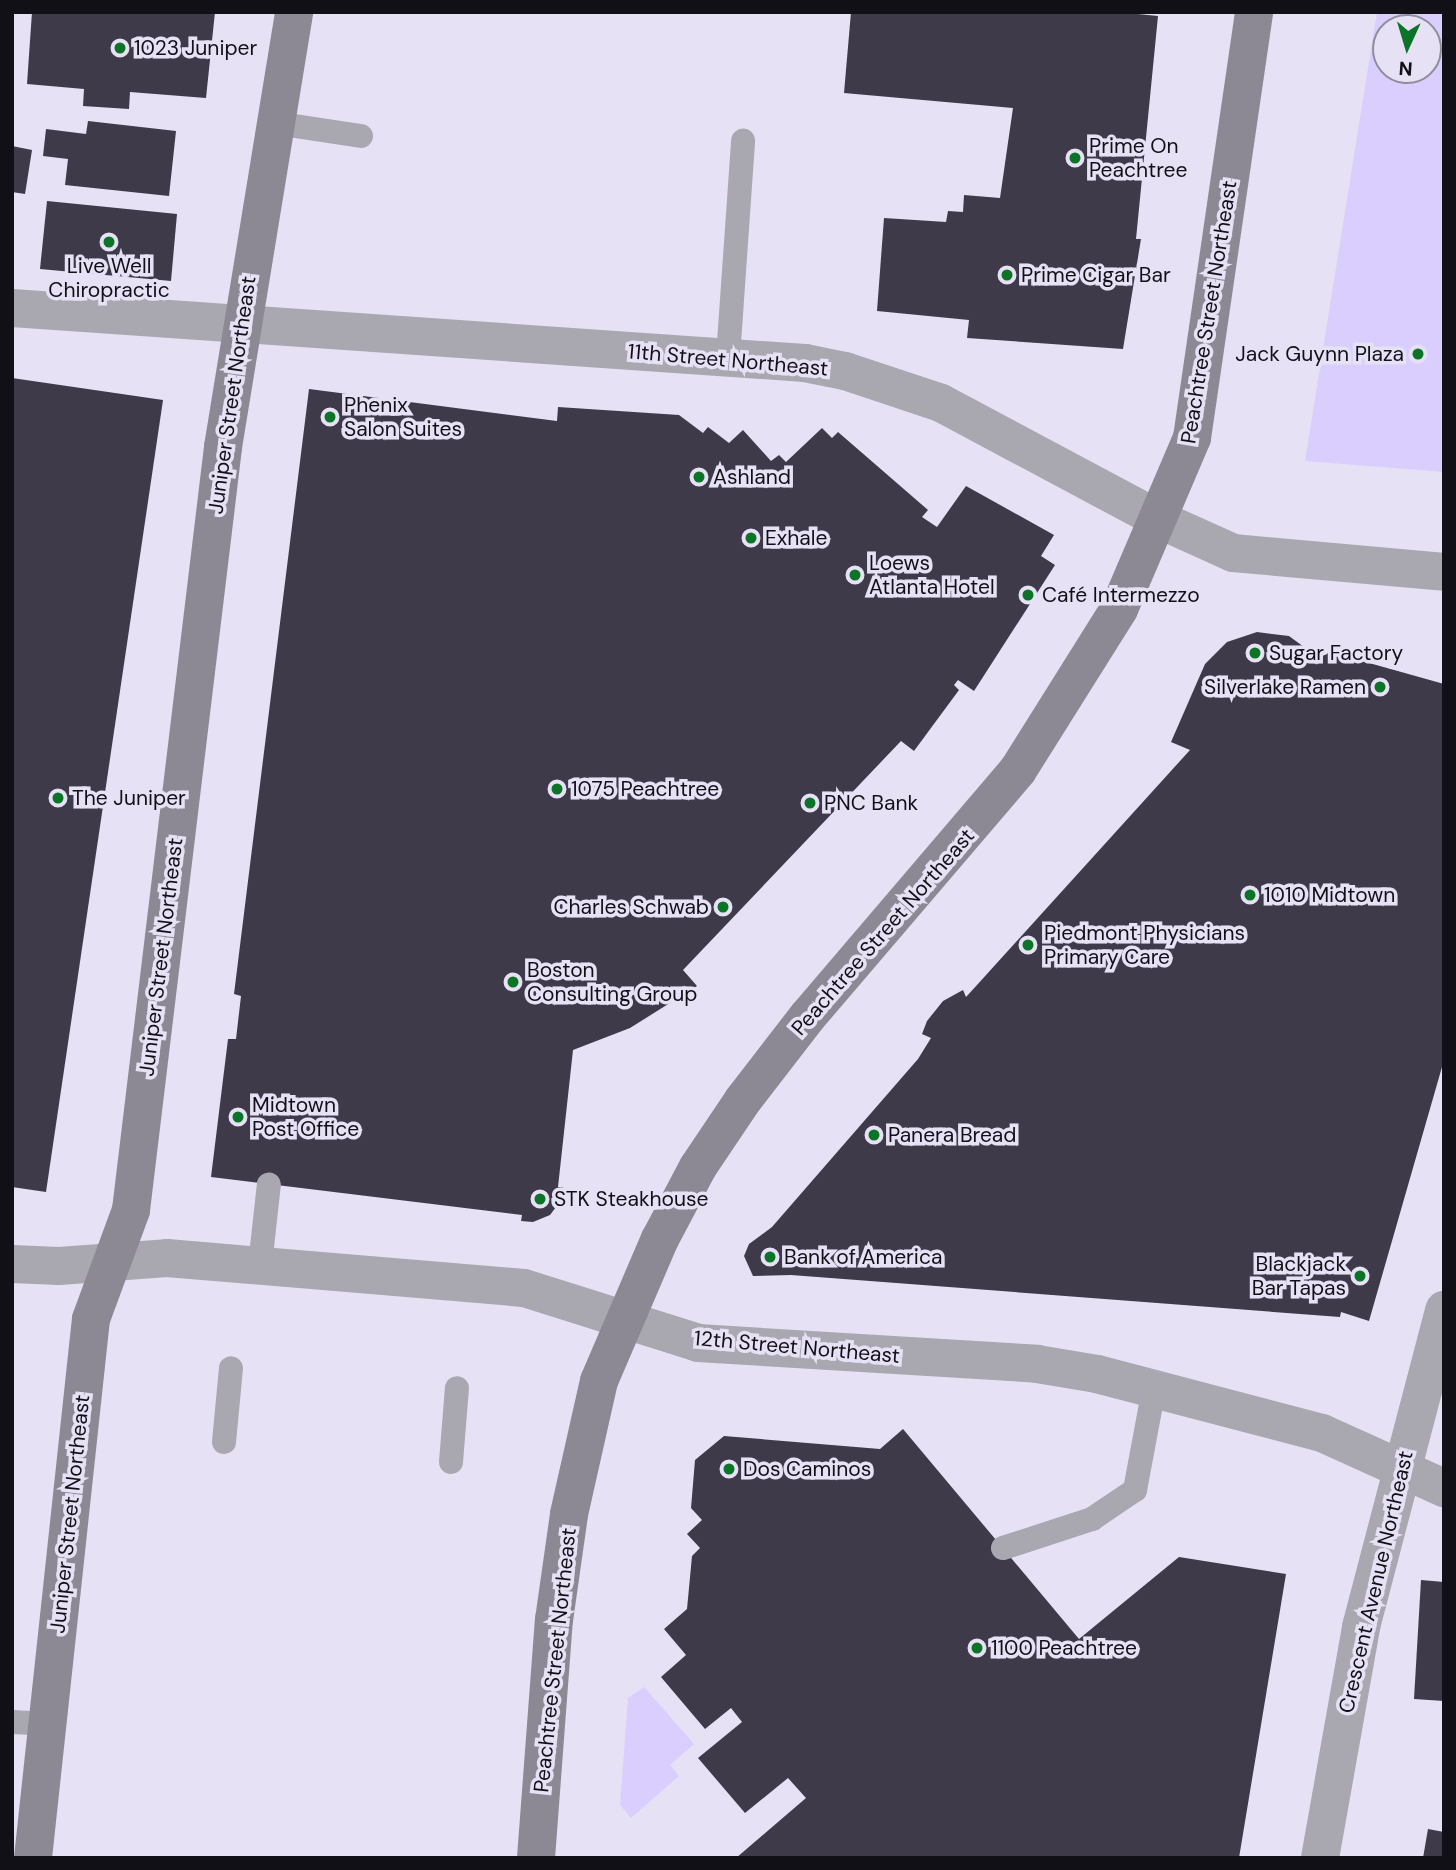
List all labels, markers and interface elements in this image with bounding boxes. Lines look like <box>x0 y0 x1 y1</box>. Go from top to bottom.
north arrow <box>1372 14 1442 84</box>
place label: 1023 Juniper <box>134 35 257 61</box>
marker: 1023 Juniper <box>112 40 128 56</box>
text: N <box>1398 56 1413 81</box>
place label: Prime On Peachtree <box>1089 133 1187 183</box>
marker: Prime On Peachtree <box>1067 150 1083 166</box>
street label: Peachtree Street Northeast <box>1176 179 1242 445</box>
marker: Live Well Chiropractic <box>101 234 117 250</box>
place label: Live Well Chiropractic <box>48 253 170 303</box>
place label: Prime Cigar Bar <box>1021 262 1171 288</box>
marker: Prime Cigar Bar <box>999 267 1015 283</box>
street label: Juniper Street Northeast <box>203 274 261 516</box>
street label: 11th Street Northeast <box>627 339 829 381</box>
place label: Jack Guynn Plaza <box>1235 341 1404 367</box>
marker: Jack Guynn Plaza <box>1410 346 1426 362</box>
place label: Phenix Salon Suites <box>344 392 462 442</box>
marker: Phenix Salon Suites <box>322 409 338 425</box>
place label: Ashland <box>713 464 791 490</box>
marker: Ashland <box>691 469 707 485</box>
place label: Exhale <box>765 525 827 551</box>
marker: Exhale <box>743 530 759 546</box>
place label: Loews Atlanta Hotel <box>869 550 995 600</box>
marker: Loews Atlanta Hotel <box>847 567 863 583</box>
place label: Café Intermezzo <box>1042 582 1200 608</box>
marker: Café Intermezzo <box>1020 587 1036 603</box>
place label: Sugar Factory <box>1269 640 1403 666</box>
marker: Sugar Factory <box>1247 645 1263 661</box>
place label: Silverlake Ramen <box>1204 674 1366 700</box>
marker: Silverlake Ramen <box>1372 679 1388 695</box>
place label: 1075 Peachtree <box>571 776 719 802</box>
marker: 1075 Peachtree <box>549 781 565 797</box>
place label: The Juniper <box>72 785 186 811</box>
marker: The Juniper <box>50 790 66 806</box>
place label: PNC Bank <box>824 790 918 816</box>
marker: PNC Bank <box>802 795 818 811</box>
street label: Peachtree Street Northeast <box>786 823 980 1041</box>
street label: Juniper Street Northeast <box>134 836 188 1078</box>
place label: 1010 Midtown <box>1264 882 1395 908</box>
marker: 1010 Midtown <box>1242 887 1258 903</box>
place label: Charles Schwab <box>553 894 709 920</box>
marker: Charles Schwab <box>715 899 731 915</box>
place label: Piedmont Physicians Primary Care <box>1044 920 1245 970</box>
marker: Piedmont Physicians Primary Care <box>1018 935 1038 955</box>
place label: Boston Consulting Group <box>527 957 697 1007</box>
marker: Boston Consulting Group <box>505 974 521 990</box>
place label: Midtown Post Office <box>252 1092 359 1142</box>
marker: Midtown Post Office <box>230 1109 246 1125</box>
place label: Panera Bread <box>888 1122 1016 1148</box>
marker: Panera Bread <box>866 1127 882 1143</box>
place label: STK Steakhouse <box>554 1186 709 1212</box>
marker: STK Steakhouse <box>532 1191 548 1207</box>
place label: Bank of America <box>784 1244 942 1270</box>
marker: Bank of America <box>762 1249 778 1265</box>
place label: Blackjack Bar Tapas <box>1252 1251 1346 1301</box>
marker: Blackjack Bar Tapas <box>1352 1268 1368 1284</box>
street label: 12th Street Northeast <box>693 1325 901 1369</box>
street label: Juniper Street Northeast <box>45 1393 95 1635</box>
street label: Crescent Avenue Northeast <box>1334 1448 1418 1716</box>
place label: Dos Caminos <box>743 1456 871 1482</box>
marker: Dos Caminos <box>721 1461 737 1477</box>
street label: Peachtree Street Northeast <box>529 1526 581 1794</box>
place label: 1100 Peachtree <box>991 1635 1137 1661</box>
marker: 1100 Peachtree <box>969 1640 985 1656</box>

